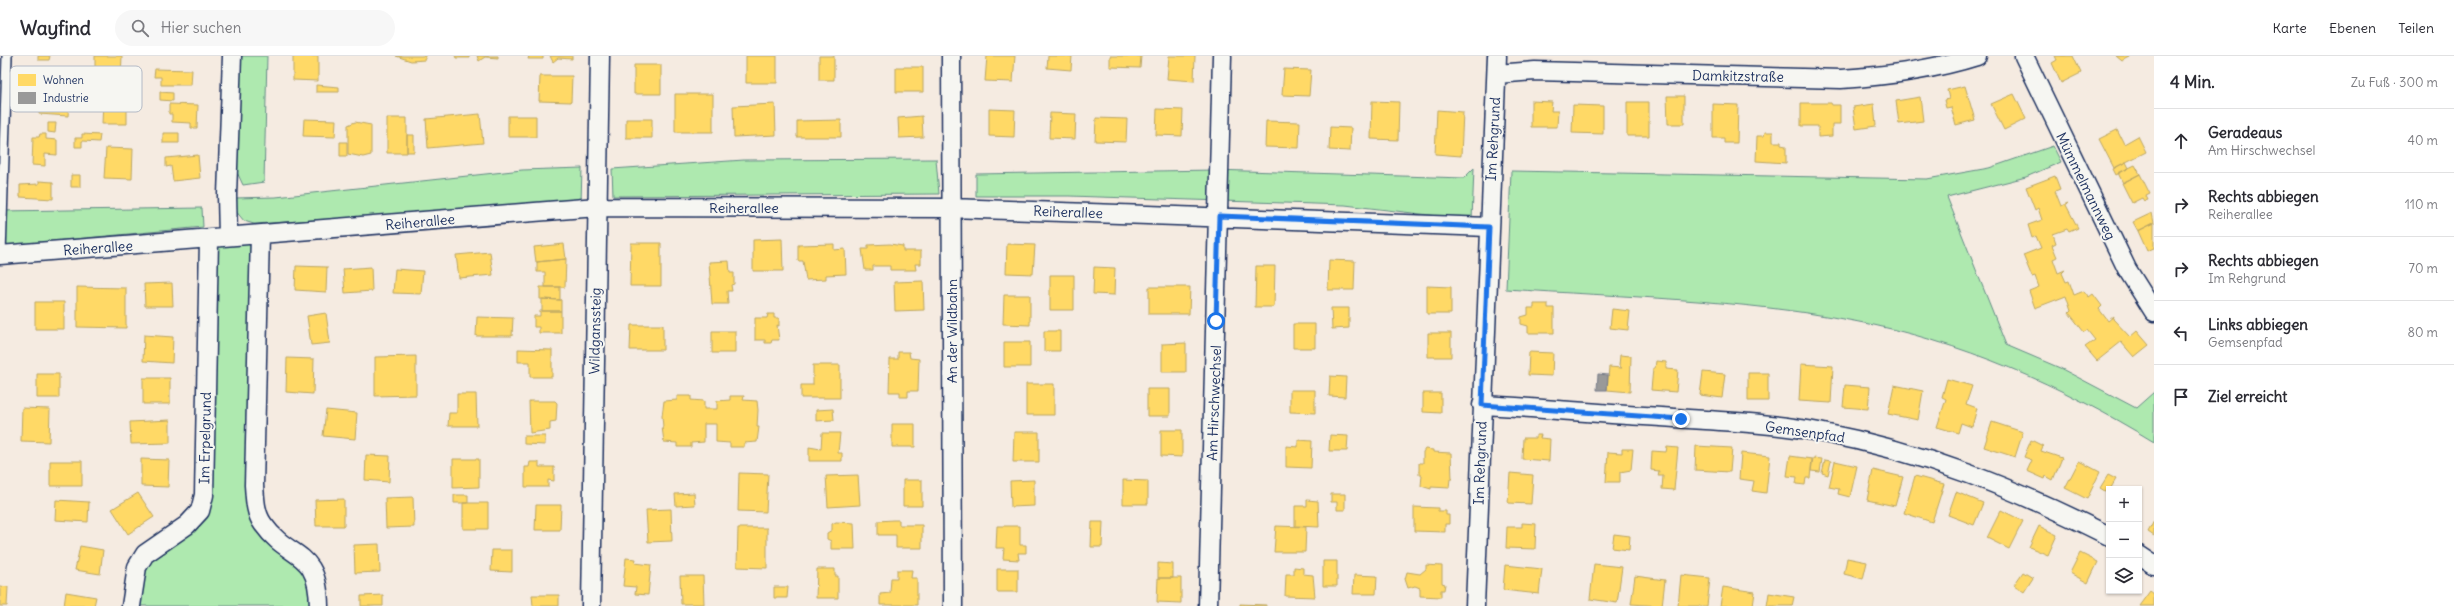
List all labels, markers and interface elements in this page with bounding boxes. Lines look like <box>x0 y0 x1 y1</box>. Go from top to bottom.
search box <box>115 10 395 46</box>
text: Wayfind <box>20 16 91 40</box>
icon: search <box>129 17 151 39</box>
text: Hier suchen <box>161 18 241 37</box>
text: Karte <box>2273 19 2307 37</box>
text: Ebenen <box>2329 19 2376 37</box>
text: Teilen <box>2398 19 2434 37</box>
legend <box>10 66 142 112</box>
street label: Damkitzstraße <box>1692 66 1784 86</box>
text: 4 Min. <box>2170 71 2215 93</box>
text: Wohnen <box>43 73 84 87</box>
text: Zu Fuß · 300 m <box>2351 74 2438 91</box>
text: Industrie <box>43 91 89 105</box>
street label: Im Rehgrund <box>1482 97 1504 181</box>
text: Geradeaus <box>2208 123 2282 142</box>
street label: Mümmelmannweg <box>2052 129 2120 243</box>
icon: ahead <box>2170 130 2192 152</box>
text: 40 m <box>2407 132 2438 149</box>
text: Am Hirschwechsel <box>2208 142 2316 159</box>
text: Rechts abbiegen <box>2208 187 2319 206</box>
icon: right <box>2170 194 2192 216</box>
text: 110 m <box>2405 196 2438 213</box>
street label: Reiherallee <box>709 199 779 217</box>
street label: Reiherallee <box>1033 202 1103 222</box>
text: Reiherallee <box>2208 206 2273 223</box>
street label: Reiherallee <box>384 210 456 234</box>
street label: Reiherallee <box>63 237 133 259</box>
text: Rechts abbiegen <box>2208 251 2319 270</box>
icon: right <box>2170 258 2192 280</box>
text: 70 m <box>2409 260 2438 277</box>
text: Im Rehgrund <box>2208 270 2286 287</box>
street label: An der Wildbahn <box>943 279 961 383</box>
street label: Wildganssteig <box>585 287 605 375</box>
route start <box>1207 312 1225 330</box>
text: Links abbiegen <box>2208 315 2308 334</box>
icon: left <box>2170 322 2192 344</box>
text: 80 m <box>2407 324 2438 341</box>
text: Gemsenpfad <box>2208 334 2283 351</box>
street label: Am Hirschwechsel <box>1203 345 1225 461</box>
icon: arrive <box>2170 386 2192 408</box>
text: Ziel erreicht <box>2208 387 2287 406</box>
street label: Im Erpelgrund <box>195 392 215 484</box>
route end <box>1672 410 1690 428</box>
street label: Gemsenpfad <box>1764 417 1846 447</box>
street label: Im Rehgrund <box>1470 421 1490 505</box>
map controls <box>2106 486 2142 594</box>
button: + <box>2106 486 2142 522</box>
button: − <box>2106 522 2142 558</box>
button: layers <box>2106 558 2142 594</box>

